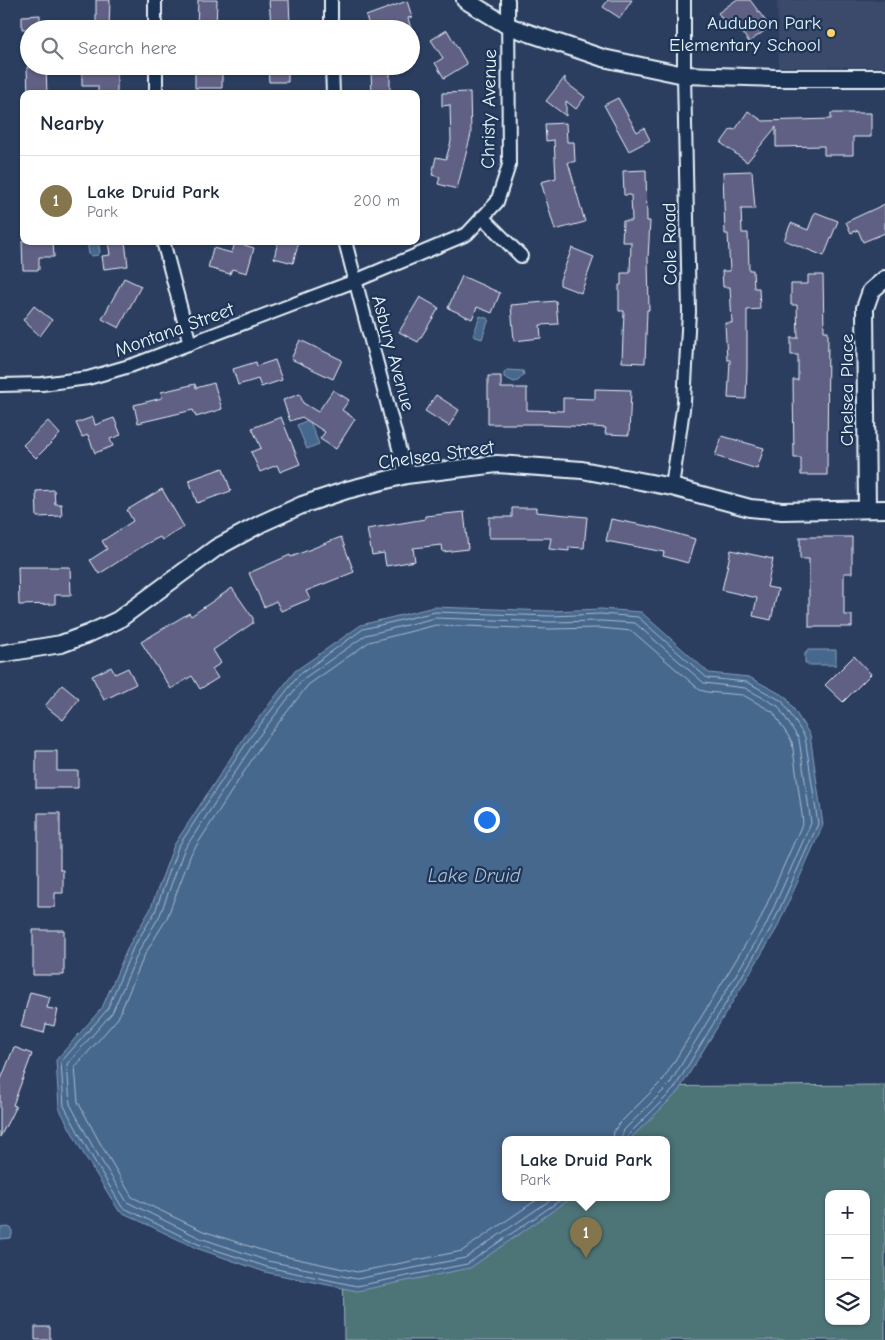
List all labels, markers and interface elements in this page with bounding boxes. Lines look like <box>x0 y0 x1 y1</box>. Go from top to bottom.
place label: Audubon Park Elementary School <box>669 12 822 56</box>
search box <box>20 20 420 75</box>
marker: Audubon Park Elementary School <box>825 27 837 39</box>
icon: search <box>38 34 66 62</box>
text: Search here <box>78 37 177 59</box>
street label: Christy Avenue <box>477 49 501 169</box>
text: Nearby <box>40 111 104 135</box>
text: Lake Druid Park <box>87 181 219 203</box>
text: 1 <box>53 192 59 210</box>
text: 200 m <box>354 192 400 210</box>
street label: Cole Road <box>658 202 682 286</box>
text: Park <box>87 203 118 221</box>
street label: Asbury Avenue <box>367 293 419 414</box>
street label: Montana Street <box>112 298 238 362</box>
street label: Chelsea Place <box>836 334 858 446</box>
street label: Chelsea Street <box>377 436 496 474</box>
your location <box>474 807 500 833</box>
water label: Lake Druid <box>428 864 522 887</box>
popup <box>502 1136 670 1201</box>
text: Lake Druid Park <box>520 1149 652 1171</box>
text: Park <box>520 1171 551 1189</box>
map controls <box>825 1190 870 1325</box>
button: + <box>825 1190 870 1235</box>
pin: 1 <box>570 1217 602 1258</box>
button: − <box>825 1235 870 1280</box>
button: layers <box>825 1280 870 1325</box>

